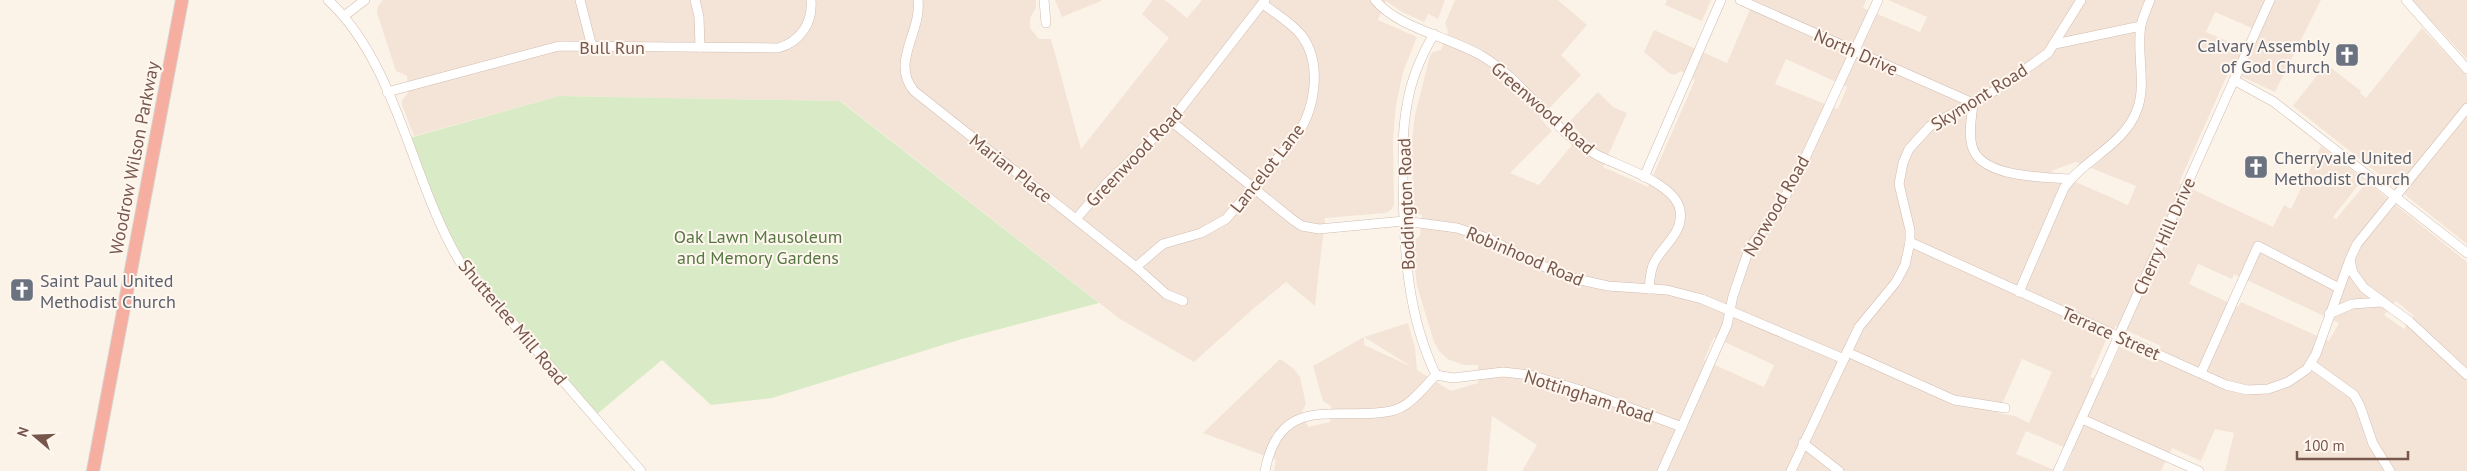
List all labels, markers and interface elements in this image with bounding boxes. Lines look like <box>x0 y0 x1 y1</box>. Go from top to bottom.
street label: North Drive <box>1810 23 1902 81</box>
place label: Calvary Assembly of God Church <box>2197 34 2331 78</box>
street label: Bull Run <box>579 36 645 59</box>
church icon: Calvary Assembly of God Church <box>2334 42 2360 68</box>
street label: Greenwood Road <box>1486 57 1600 159</box>
street label: Skymont Road <box>1926 58 2032 136</box>
street label: Woodrow Wilson Parkway <box>104 59 164 257</box>
street label: Greenwood Road <box>1081 102 1187 212</box>
street label: Lancelot Lane <box>1225 119 1309 217</box>
street label: Marian Place <box>965 129 1057 207</box>
street label: Boddington Road <box>1392 138 1420 270</box>
place label: Cherryvale United Methodist Church <box>2274 146 2412 190</box>
street label: Norwood Road <box>1738 151 1814 261</box>
church icon: Cherryvale United Methodist Church <box>2243 154 2269 180</box>
street label: Cherry Hill Drive <box>2128 173 2200 299</box>
street label: Robinhood Road <box>1463 221 1587 291</box>
park label: Oak Lawn Mausoleum and Memory Gardens <box>674 225 842 269</box>
street label: Shutterlee Mill Road <box>454 254 572 390</box>
place label: Saint Paul United Methodist Church <box>40 269 176 313</box>
church icon: Saint Paul United Methodist Church <box>9 277 35 303</box>
street label: Terrace Street <box>2058 301 2164 365</box>
street label: Nottingham Road <box>1521 364 1657 428</box>
north arrow <box>10 411 60 461</box>
text: N <box>13 424 33 439</box>
scale bar <box>2297 428 2408 460</box>
text: 100 m <box>2304 436 2345 455</box>

